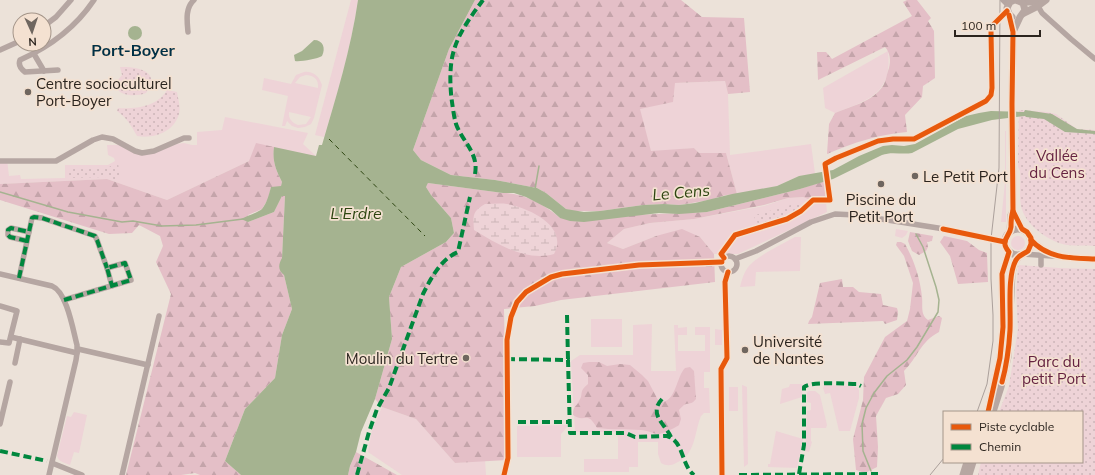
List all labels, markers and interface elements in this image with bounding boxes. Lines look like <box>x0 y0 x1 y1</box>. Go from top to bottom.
north arrow <box>12 12 52 52</box>
scale bar <box>955 12 1040 38</box>
text: 100 m <box>961 18 996 33</box>
text: N <box>28 35 37 49</box>
district label: Port-Boyer <box>91 40 175 60</box>
place label: Centre socioculturel Port-Boyer <box>36 74 172 110</box>
marker: Centre socioculturel Port-Boyer <box>23 87 33 97</box>
park label: Vallée du Cens <box>1029 146 1085 182</box>
place label: Le Petit Port <box>923 167 1008 186</box>
marker: Le Petit Port <box>910 171 920 181</box>
marker: Piscine du Petit Port <box>876 179 886 189</box>
water label: Le Cens <box>651 180 711 204</box>
place label: Piscine du Petit Port <box>846 190 916 226</box>
water label: L'Erdre <box>330 203 382 223</box>
place label: Université de Nantes <box>753 332 824 368</box>
marker: Université de Nantes <box>740 345 750 355</box>
place label: Moulin du Tertre <box>346 349 458 368</box>
park label: Parc du petit Port <box>1022 352 1086 388</box>
marker: Moulin du Tertre <box>461 353 471 363</box>
legend <box>943 411 1083 463</box>
text: Piste cyclable <box>979 419 1054 434</box>
text: Chemin <box>979 439 1021 454</box>

